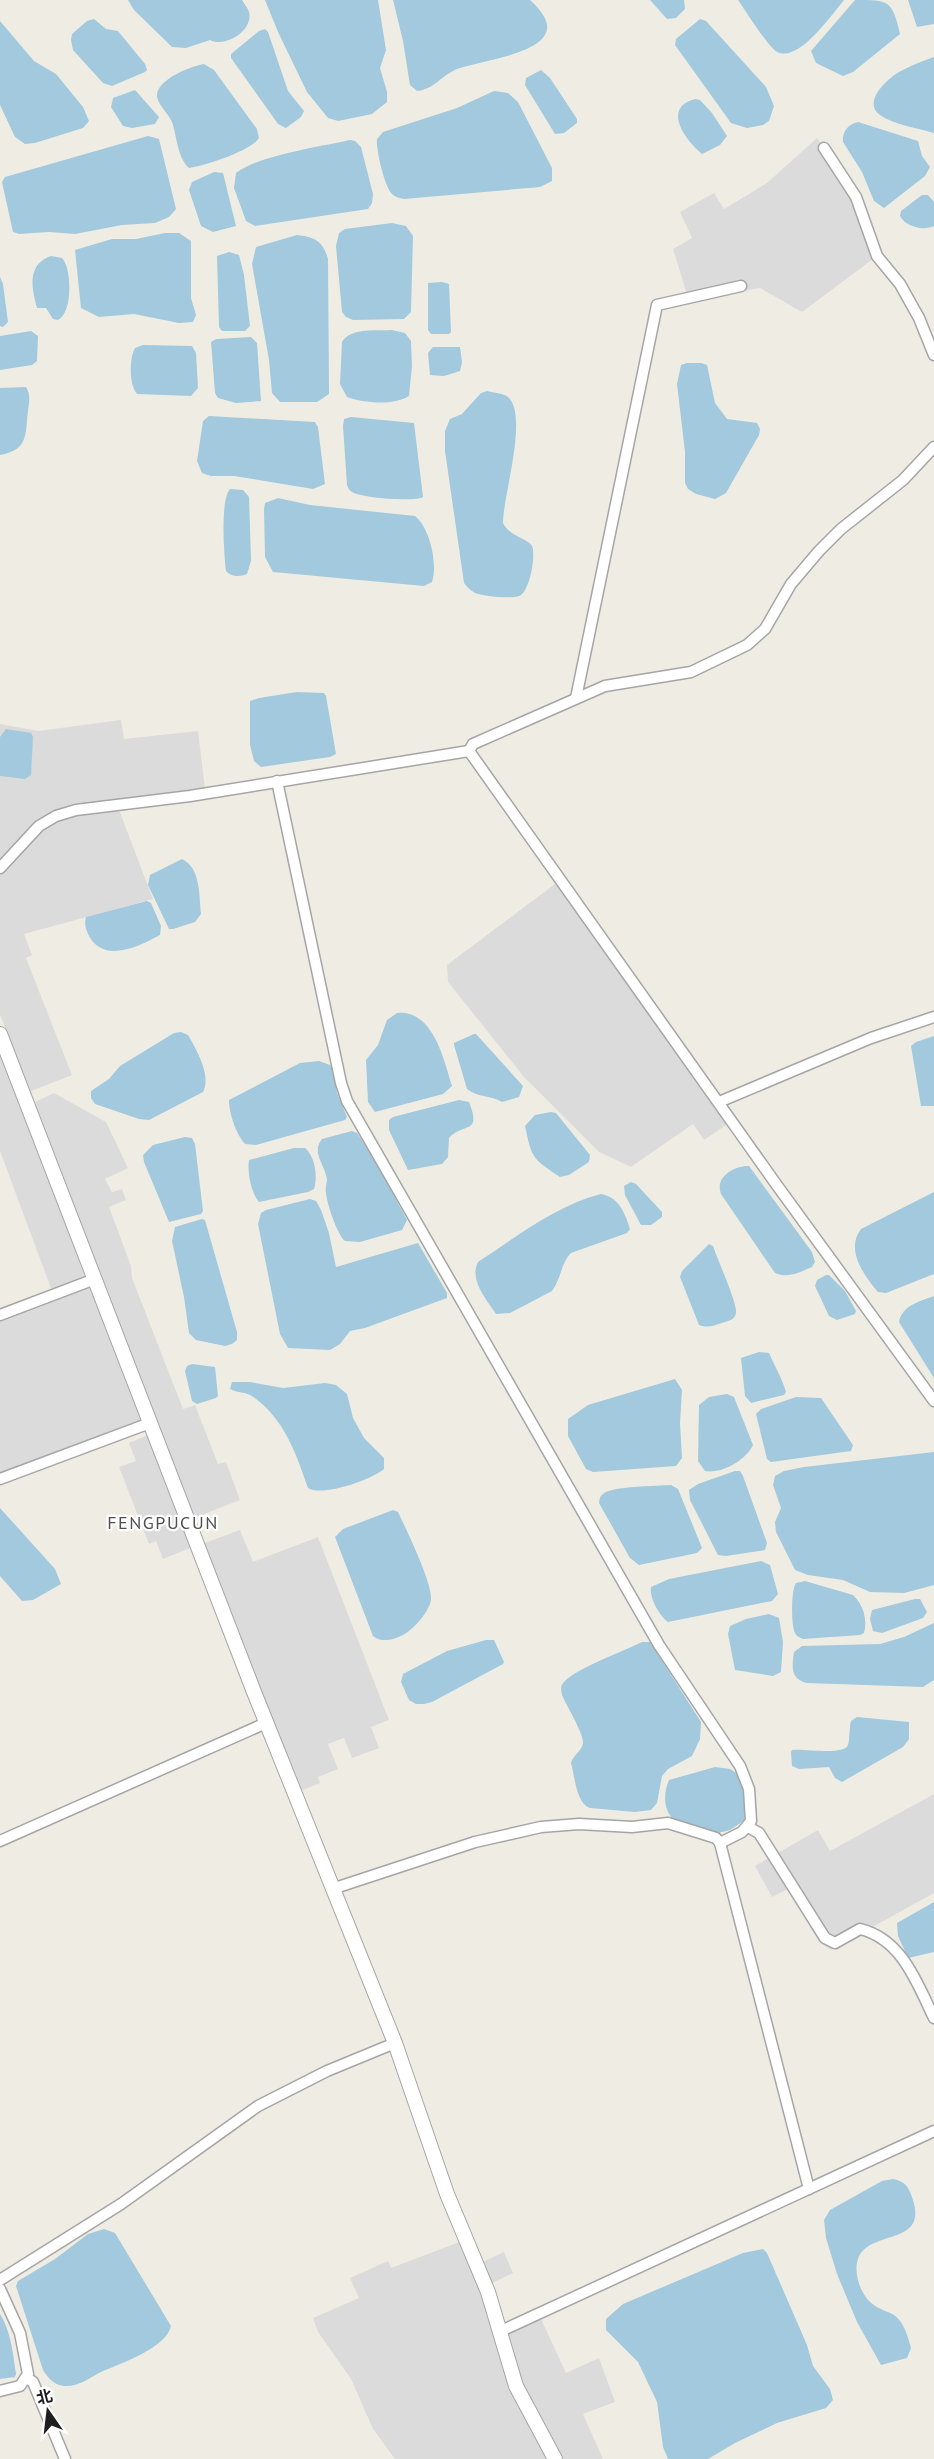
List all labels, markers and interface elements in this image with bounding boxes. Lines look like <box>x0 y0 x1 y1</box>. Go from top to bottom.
district label: FENGPUCUN <box>107 1511 219 1534</box>
north arrow <box>18 2381 78 2441</box>
text: 北 <box>34 2385 55 2408</box>

